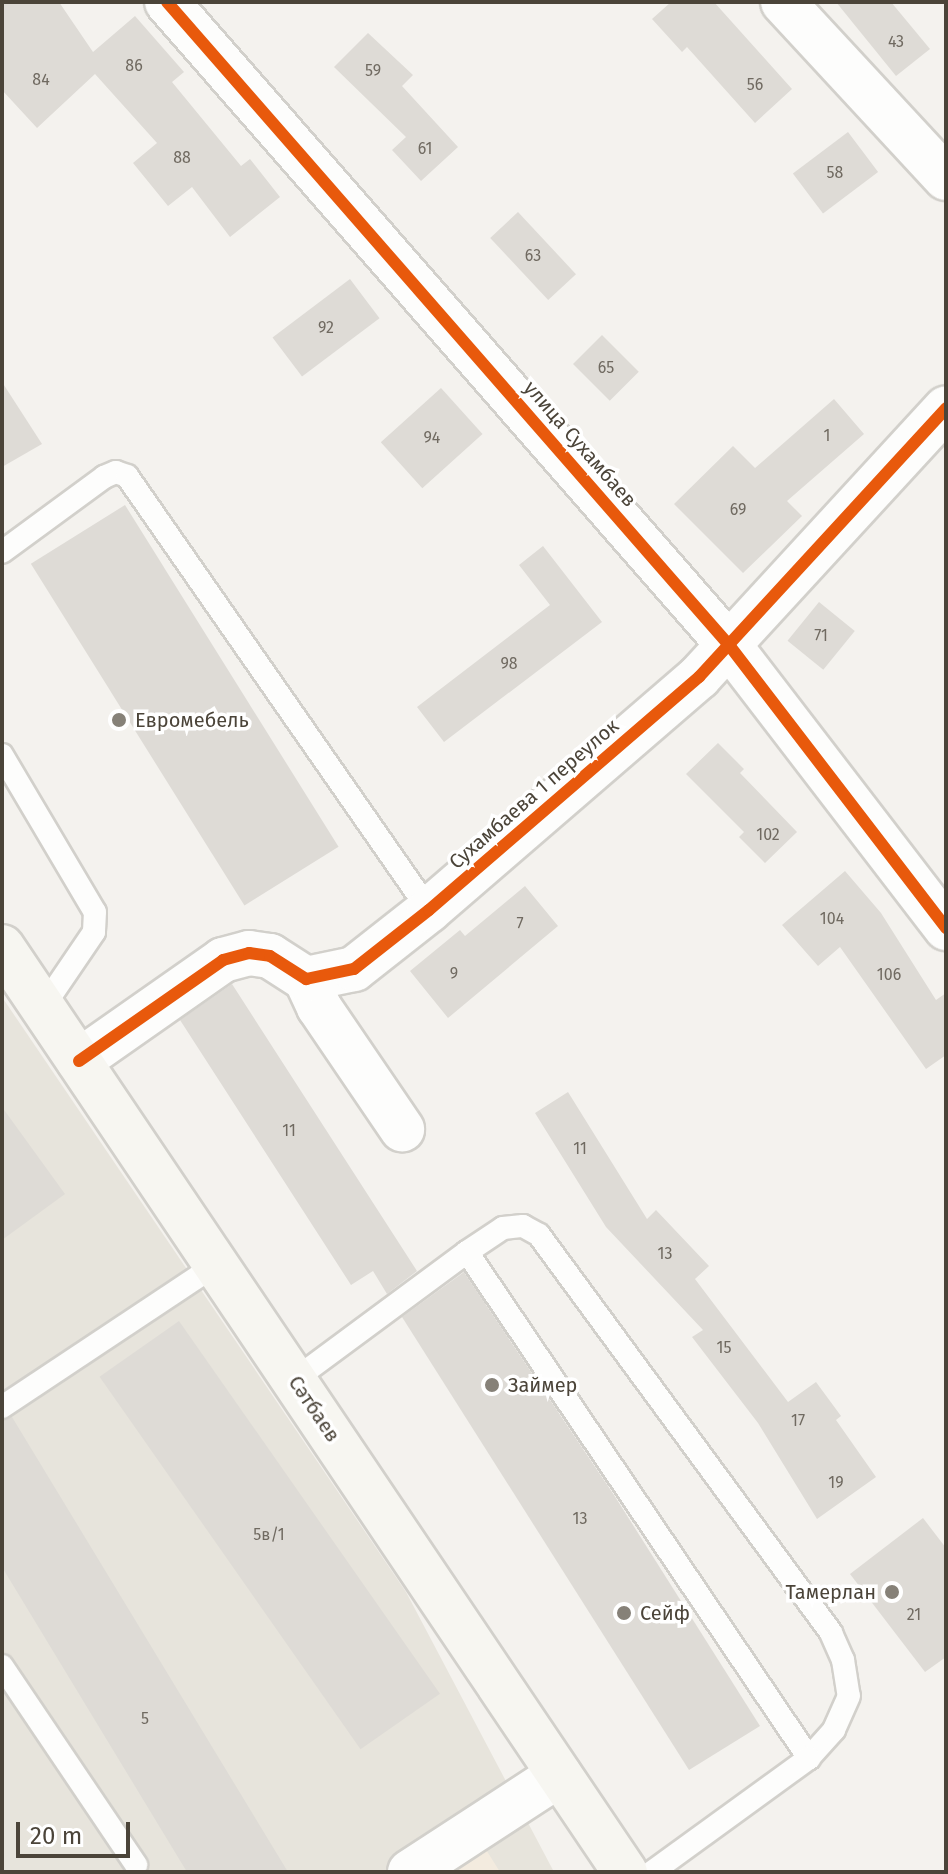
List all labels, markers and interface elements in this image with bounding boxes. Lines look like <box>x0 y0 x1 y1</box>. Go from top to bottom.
house number: 43 <box>888 32 904 52</box>
house number: 86 <box>125 56 143 76</box>
house number: 59 <box>365 61 381 81</box>
house number: 84 <box>32 70 50 90</box>
house number: 56 <box>747 75 763 95</box>
house number: 61 <box>418 139 432 159</box>
house number: 88 <box>173 148 191 168</box>
house number: 58 <box>827 163 843 183</box>
house number: 63 <box>525 246 541 266</box>
house number: 92 <box>318 318 334 338</box>
house number: 65 <box>598 358 614 378</box>
street label: улица Сухамбаев <box>519 376 641 512</box>
house number: 1 <box>824 426 830 446</box>
house number: 94 <box>424 428 440 448</box>
house number: 69 <box>730 500 746 520</box>
house number: 71 <box>814 626 828 646</box>
house number: 98 <box>500 654 518 674</box>
place label: Евромебель <box>135 708 249 732</box>
marker: Евромебель <box>110 711 128 729</box>
street label: Сухамбаева 1 переулок <box>444 714 624 874</box>
house number: 102 <box>756 825 780 845</box>
house number: 104 <box>820 909 844 929</box>
house number: 7 <box>516 914 524 934</box>
house number: 9 <box>450 964 458 984</box>
house number: 106 <box>877 965 901 985</box>
house number: 11 <box>282 1121 296 1141</box>
house number: 11 <box>573 1139 587 1159</box>
house number: 13 <box>658 1244 672 1264</box>
house number: 15 <box>717 1338 731 1358</box>
street label: Сәтбаев <box>283 1371 345 1447</box>
place label: Займер <box>508 1373 577 1397</box>
marker: Займер <box>483 1376 501 1394</box>
house number: 17 <box>791 1411 805 1431</box>
house number: 19 <box>828 1473 844 1493</box>
house number: 13 <box>573 1509 587 1529</box>
house number: 5в/1 <box>253 1525 285 1545</box>
place label: Тамерлан <box>786 1580 876 1604</box>
marker: Тамерлан <box>883 1583 901 1601</box>
place label: Сейф <box>640 1601 690 1625</box>
marker: Сейф <box>615 1604 633 1622</box>
house number: 21 <box>907 1605 921 1625</box>
house number: 5 <box>141 1709 149 1729</box>
scale bar <box>20 1806 134 1856</box>
text: 20 m <box>30 1822 82 1850</box>

